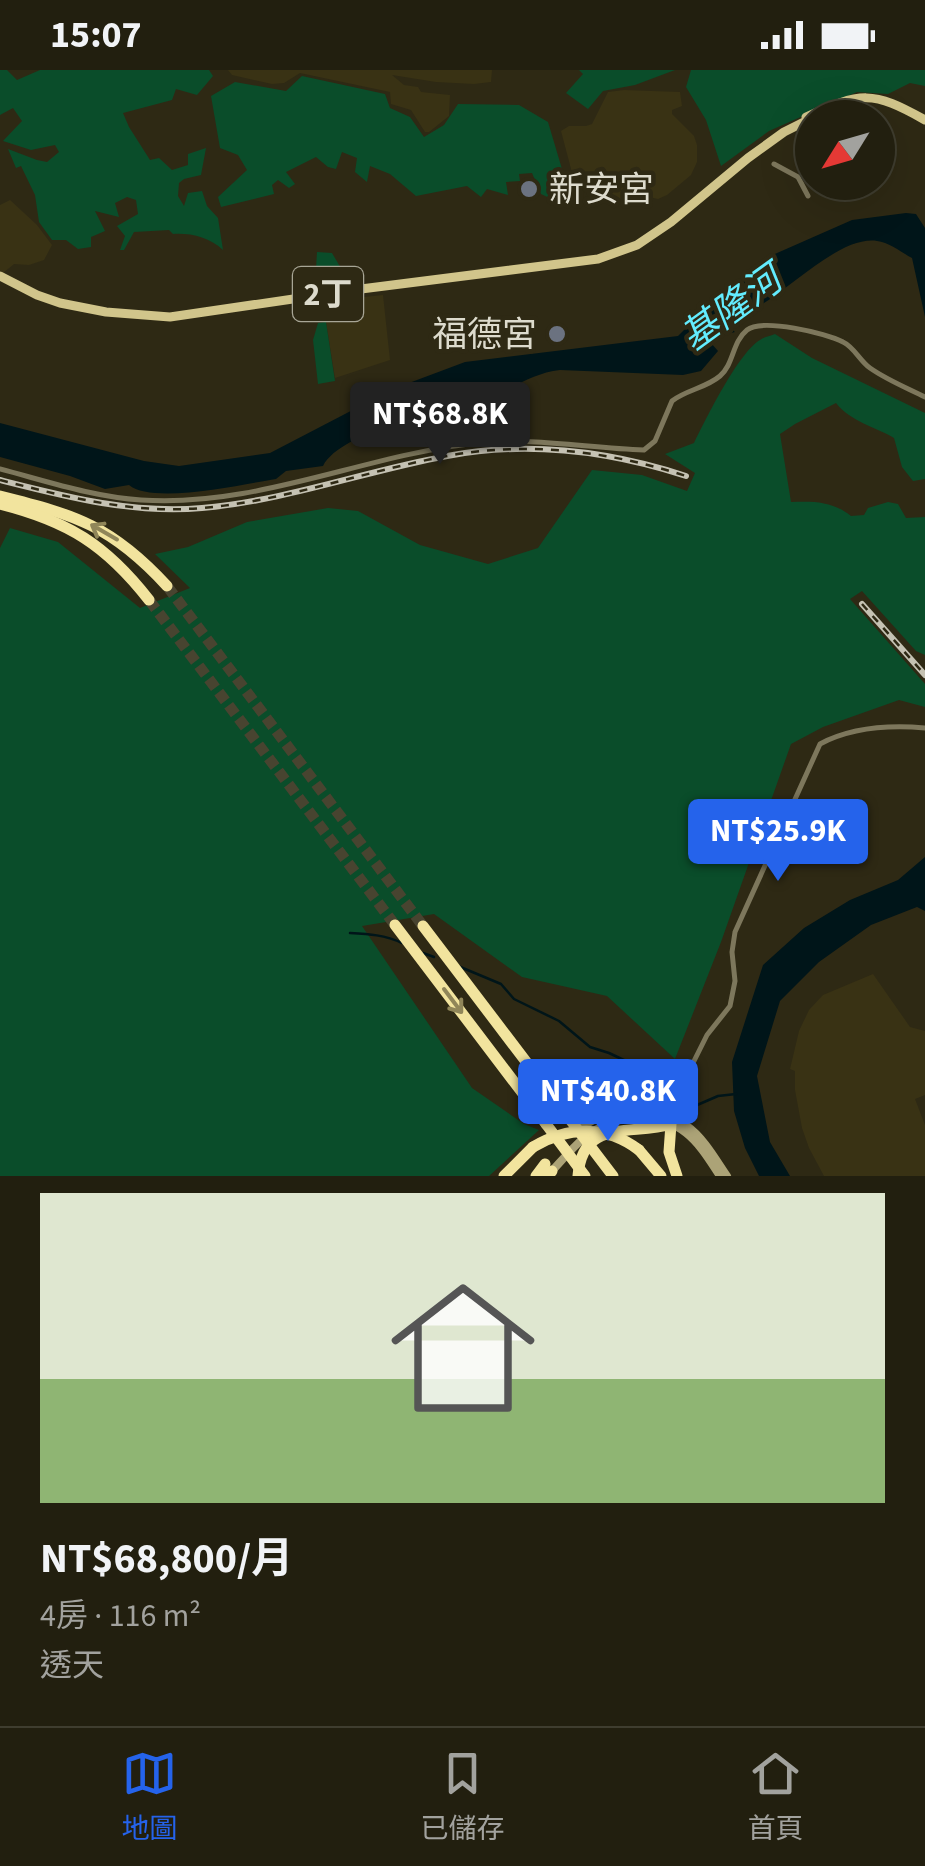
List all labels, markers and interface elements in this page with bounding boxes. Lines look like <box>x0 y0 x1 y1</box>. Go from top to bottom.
text: 15:07 <box>50 8 142 62</box>
north arrow <box>795 100 895 200</box>
map controls <box>795 100 895 200</box>
place label: 新安宮 <box>549 165 654 215</box>
marker: 新安宮 <box>518 178 540 200</box>
water label: 基隆河 <box>670 249 799 364</box>
road number: 2丁 <box>293 267 363 321</box>
place label: 福德宮 <box>432 310 537 360</box>
marker: 福德宮 <box>546 323 568 345</box>
pin: NT$68.8K <box>337 382 543 467</box>
text: NT$68.8K <box>372 391 508 437</box>
one-way arrow <box>90 522 119 542</box>
pin: NT$25.9K <box>675 799 881 884</box>
text: NT$25.9K <box>710 808 846 854</box>
one-way arrow <box>442 987 463 1014</box>
pin: NT$40.8K <box>505 1059 711 1144</box>
text: NT$40.8K <box>540 1068 676 1114</box>
icon: home <box>373 1258 553 1438</box>
text: NT$68,800/月 <box>40 1529 293 1589</box>
text: 4房 · 116 m² <box>40 1593 201 1639</box>
text: 透天 <box>40 1643 104 1689</box>
tab: 地圖 <box>121 1746 178 1849</box>
tab: 已儲存 <box>420 1746 505 1849</box>
tab: 首頁 <box>747 1746 804 1849</box>

